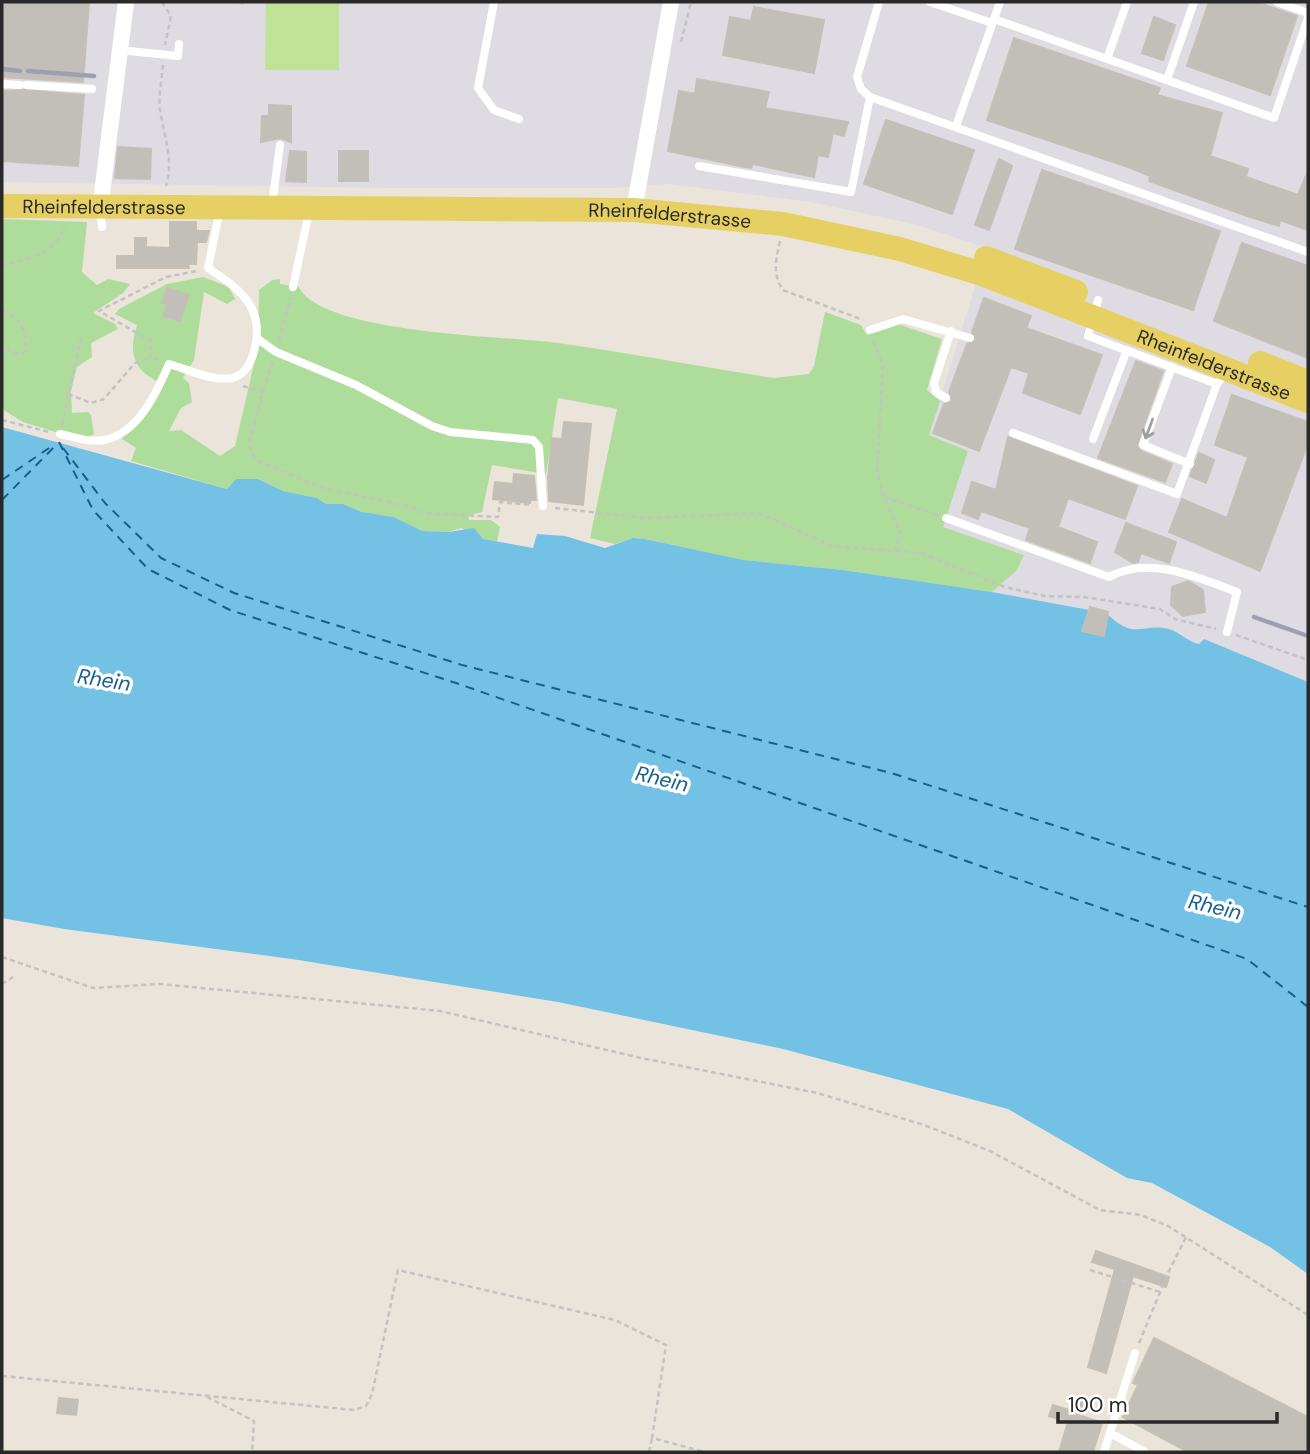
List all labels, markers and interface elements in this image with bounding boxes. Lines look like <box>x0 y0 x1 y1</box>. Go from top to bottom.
street label: Rheinfelderstrasse <box>22 194 186 220</box>
street label: Rheinfelderstrasse <box>588 197 752 233</box>
street label: Rheinfelderstrasse <box>1133 323 1295 406</box>
one-way arrow <box>1142 418 1154 440</box>
water label: Rhein <box>75 662 133 698</box>
water label: Rhein <box>633 759 691 799</box>
water label: Rhein <box>1186 887 1244 927</box>
scale bar <box>1058 1380 1277 1424</box>
text: 100 m <box>1068 1391 1128 1419</box>

